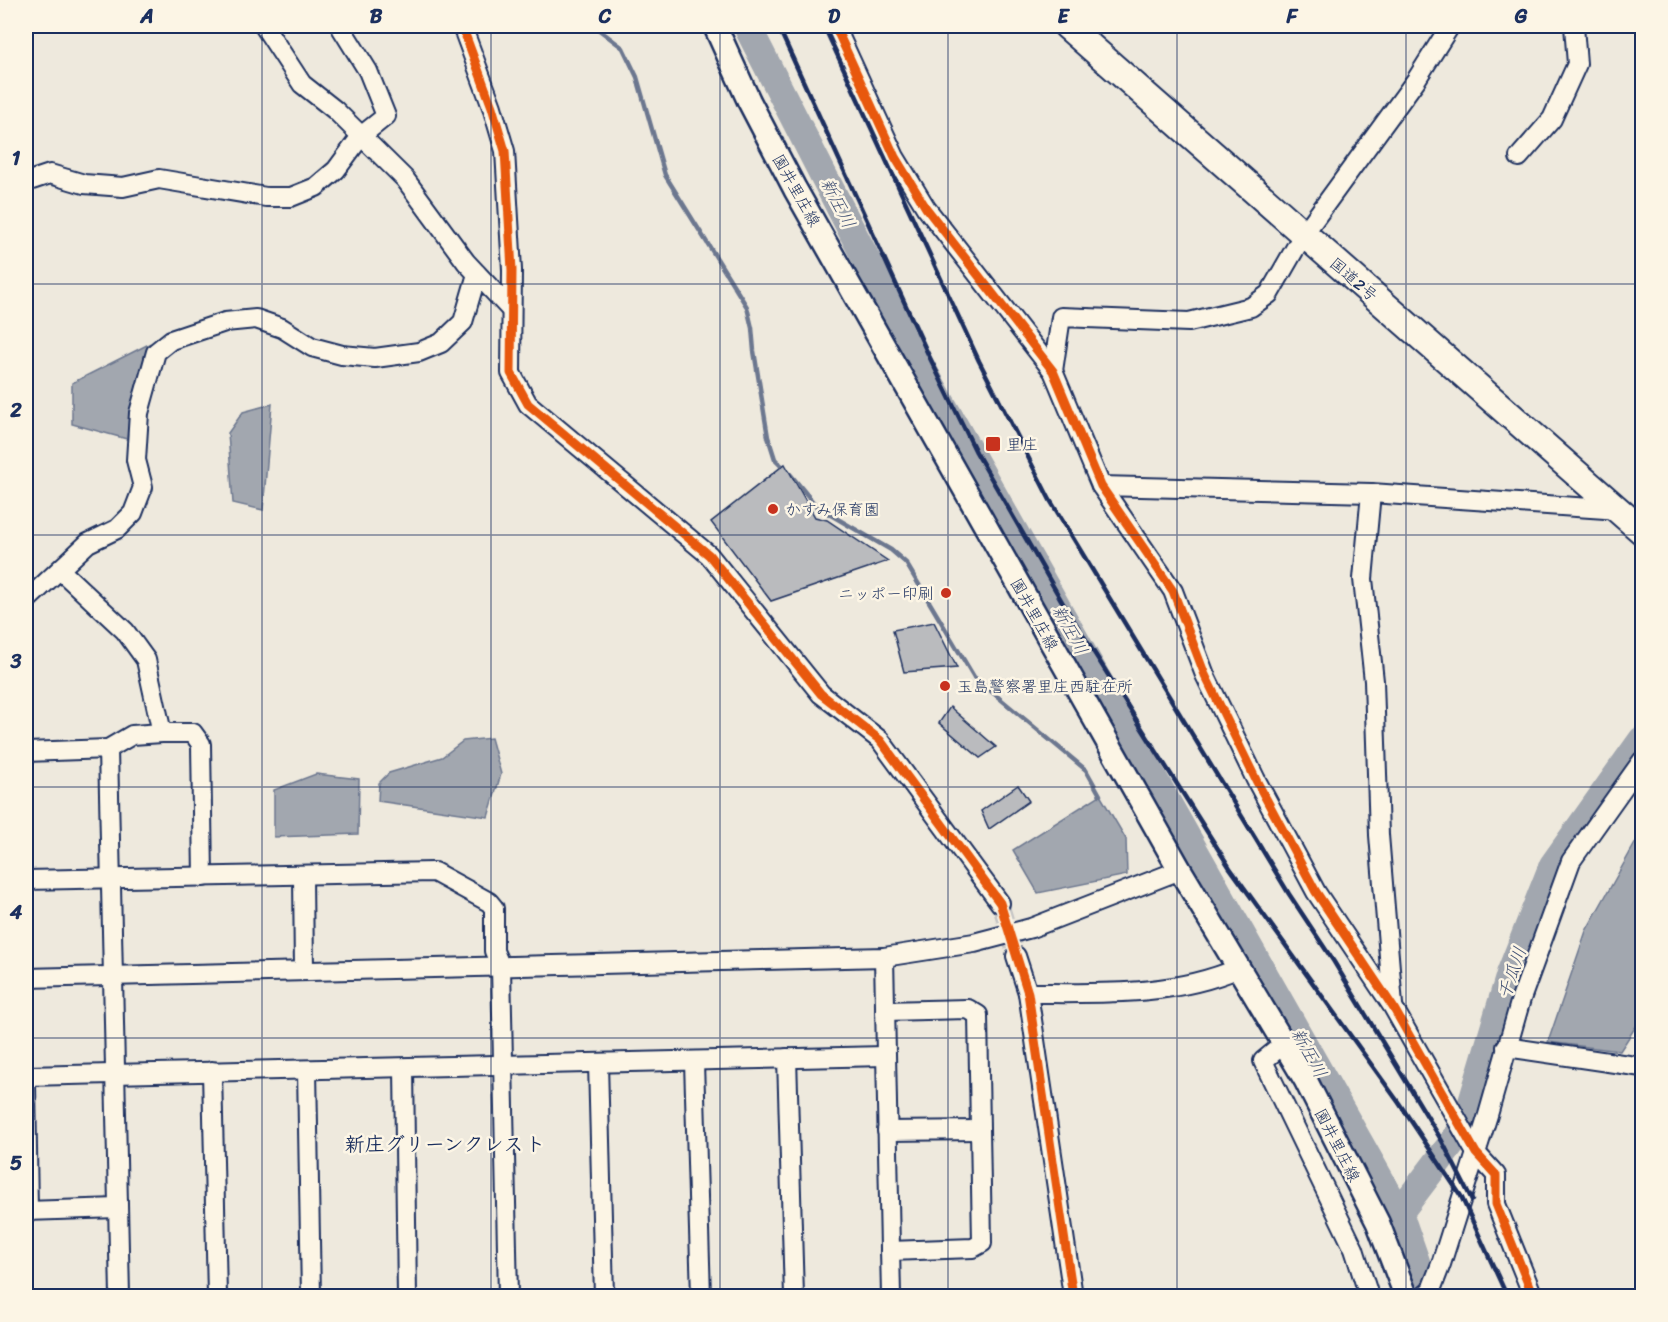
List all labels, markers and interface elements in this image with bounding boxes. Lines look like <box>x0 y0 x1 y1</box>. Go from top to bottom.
text: A <box>139 0 154 34</box>
text: B <box>370 0 383 34</box>
text: C <box>598 0 612 34</box>
text: D <box>828 0 841 34</box>
text: E <box>1057 0 1070 34</box>
text: F <box>1286 0 1299 34</box>
text: G <box>1514 0 1528 34</box>
text: 1 <box>12 141 21 176</box>
street label: 園井里庄線 <box>764 148 829 232</box>
water label: 新圧川 <box>811 172 865 234</box>
street label: 国道2号 <box>1323 250 1385 309</box>
text: 2 <box>9 393 22 428</box>
place label: 里庄 <box>1006 430 1038 459</box>
marker: 里庄 <box>984 435 1002 453</box>
place label: かすみ保育園 <box>785 495 880 524</box>
marker: かすみ保育園 <box>766 502 780 516</box>
street label: 園井里庄線 <box>1002 572 1067 656</box>
place label: ニッポー印刷 <box>838 579 934 608</box>
marker: ニッポー印刷 <box>939 586 953 600</box>
water label: 新圧川 <box>1043 599 1097 661</box>
text: 3 <box>10 644 22 679</box>
place label: 玉島警察署里庄西駐在所 <box>957 672 1133 701</box>
marker: 玉島警察署里庄西駐在所 <box>938 679 952 693</box>
text: 4 <box>9 895 23 930</box>
water label: 千瓜川 <box>1488 942 1536 1004</box>
water label: 新圧川 <box>1282 1022 1336 1084</box>
street label: 園井里庄線 <box>1306 1103 1369 1187</box>
district label: 新庄グリーンクレスト <box>345 1127 545 1162</box>
text: 5 <box>10 1146 22 1181</box>

